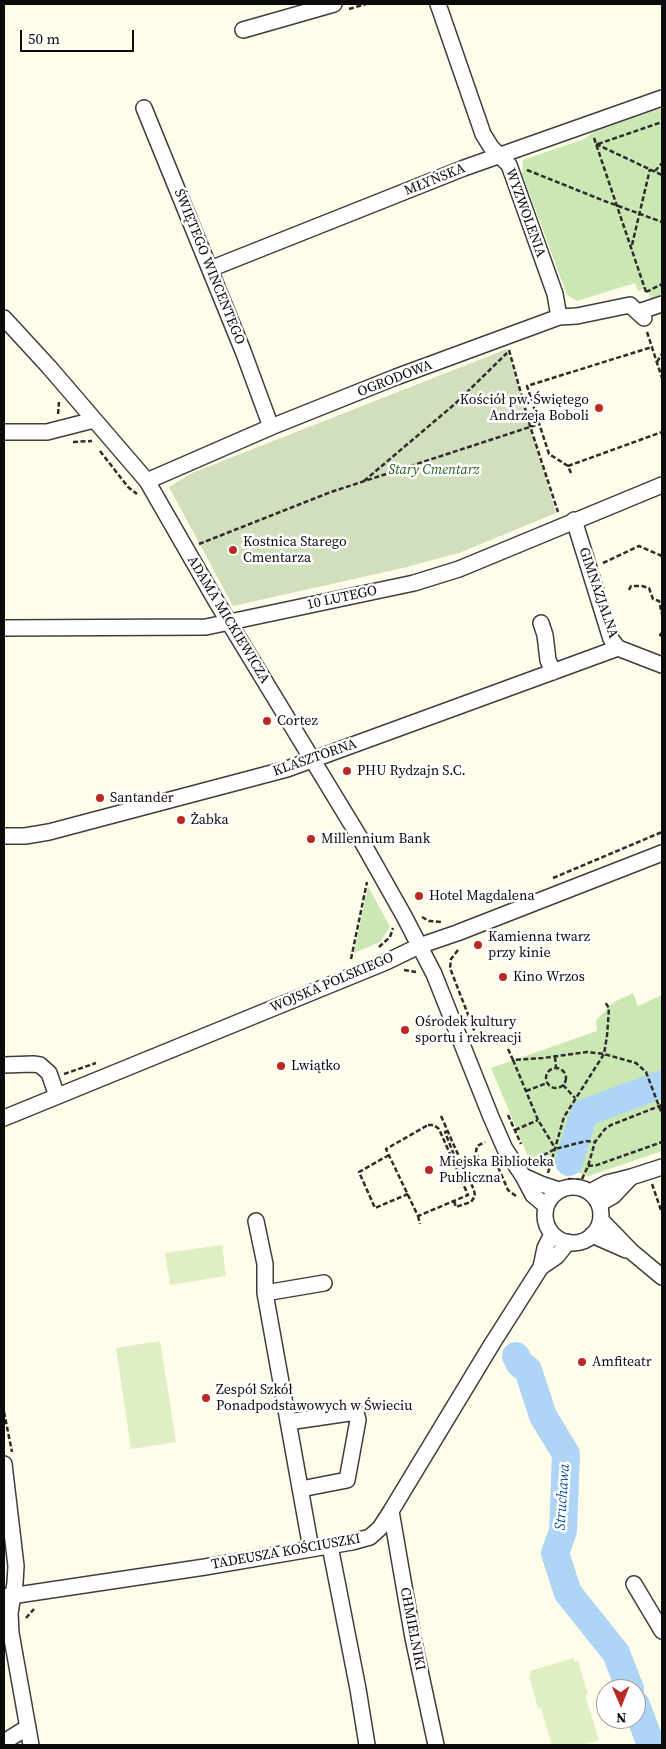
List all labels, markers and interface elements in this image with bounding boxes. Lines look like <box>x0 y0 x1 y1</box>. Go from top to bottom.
scale bar <box>22 20 136 52</box>
text: 50 m <box>28 28 60 49</box>
street label: MŁYŃSKA <box>402 160 468 200</box>
street label: WYZWOLENIA <box>501 166 549 260</box>
street label: ŚWIĘTEGO WINCENTEGO <box>170 187 248 347</box>
street label: OGRODOWA <box>355 357 435 401</box>
place label: Kościół pw. Świętego Andrzeja Boboli <box>460 392 589 424</box>
marker: Kościół pw. Świętego Andrzeja Boboli <box>593 402 605 414</box>
park label: Stary Cmentarz <box>388 462 480 478</box>
place label: Kostnica Starego Cmentarza <box>243 534 347 566</box>
marker: Kostnica Starego Cmentarza <box>227 544 239 556</box>
street label: GIMNAZJALNA <box>575 545 621 641</box>
street label: ADAMA MICKIEWICZA <box>183 553 273 687</box>
street label: 10 LUTEGO <box>305 582 379 614</box>
place label: Cortez <box>277 713 318 729</box>
marker: Cortez <box>261 715 273 727</box>
street label: KLASZTORNA <box>271 736 359 780</box>
place label: PHU Rydzajn S.C. <box>357 763 466 779</box>
marker: PHU Rydzajn S.C. <box>341 765 353 777</box>
place label: Santander <box>110 790 174 806</box>
marker: Santander <box>94 792 106 804</box>
place label: Żabka <box>191 812 229 828</box>
marker: Żabka <box>175 814 187 826</box>
place label: Millennium Bank <box>321 831 430 847</box>
marker: Millennium Bank <box>305 833 317 845</box>
place label: Hotel Magdalena <box>429 888 535 904</box>
marker: Hotel Magdalena <box>413 890 425 902</box>
place label: Kamienna twarz przy kinie <box>488 929 590 962</box>
marker: Kamienna twarz przy kinie <box>472 939 484 951</box>
street label: WOJSKA POLSKIEGO <box>268 949 396 1017</box>
place label: Kino Wrzos <box>513 969 585 985</box>
marker: Kino Wrzos <box>497 971 509 983</box>
place label: Ośrodek kultury sportu i rekreacji <box>415 1014 522 1046</box>
marker: Ośrodek kultury sportu i rekreacji <box>399 1024 411 1036</box>
place label: Lwiątko <box>291 1058 340 1074</box>
marker: Lwiątko <box>275 1060 287 1072</box>
place label: Miejska Biblioteka Publiczna <box>439 1154 554 1186</box>
marker: Miejska Biblioteka Publiczna <box>423 1164 435 1176</box>
place label: Amfiteatr <box>592 1354 652 1370</box>
marker: Amfiteatr <box>576 1356 588 1368</box>
place label: Zespół Szkół Ponadpodstawowych w Świeciu <box>216 1382 412 1414</box>
marker: Zespół Szkół Ponadpodstawowych w Świeciu <box>200 1392 212 1404</box>
water label: Struchawa <box>552 1463 574 1531</box>
street label: TADEUSZA KOŚCIUSZKI <box>210 1531 362 1573</box>
street label: CHMIELNIKI <box>396 1586 428 1672</box>
north arrow <box>596 1679 646 1729</box>
text: N <box>616 1708 627 1728</box>

